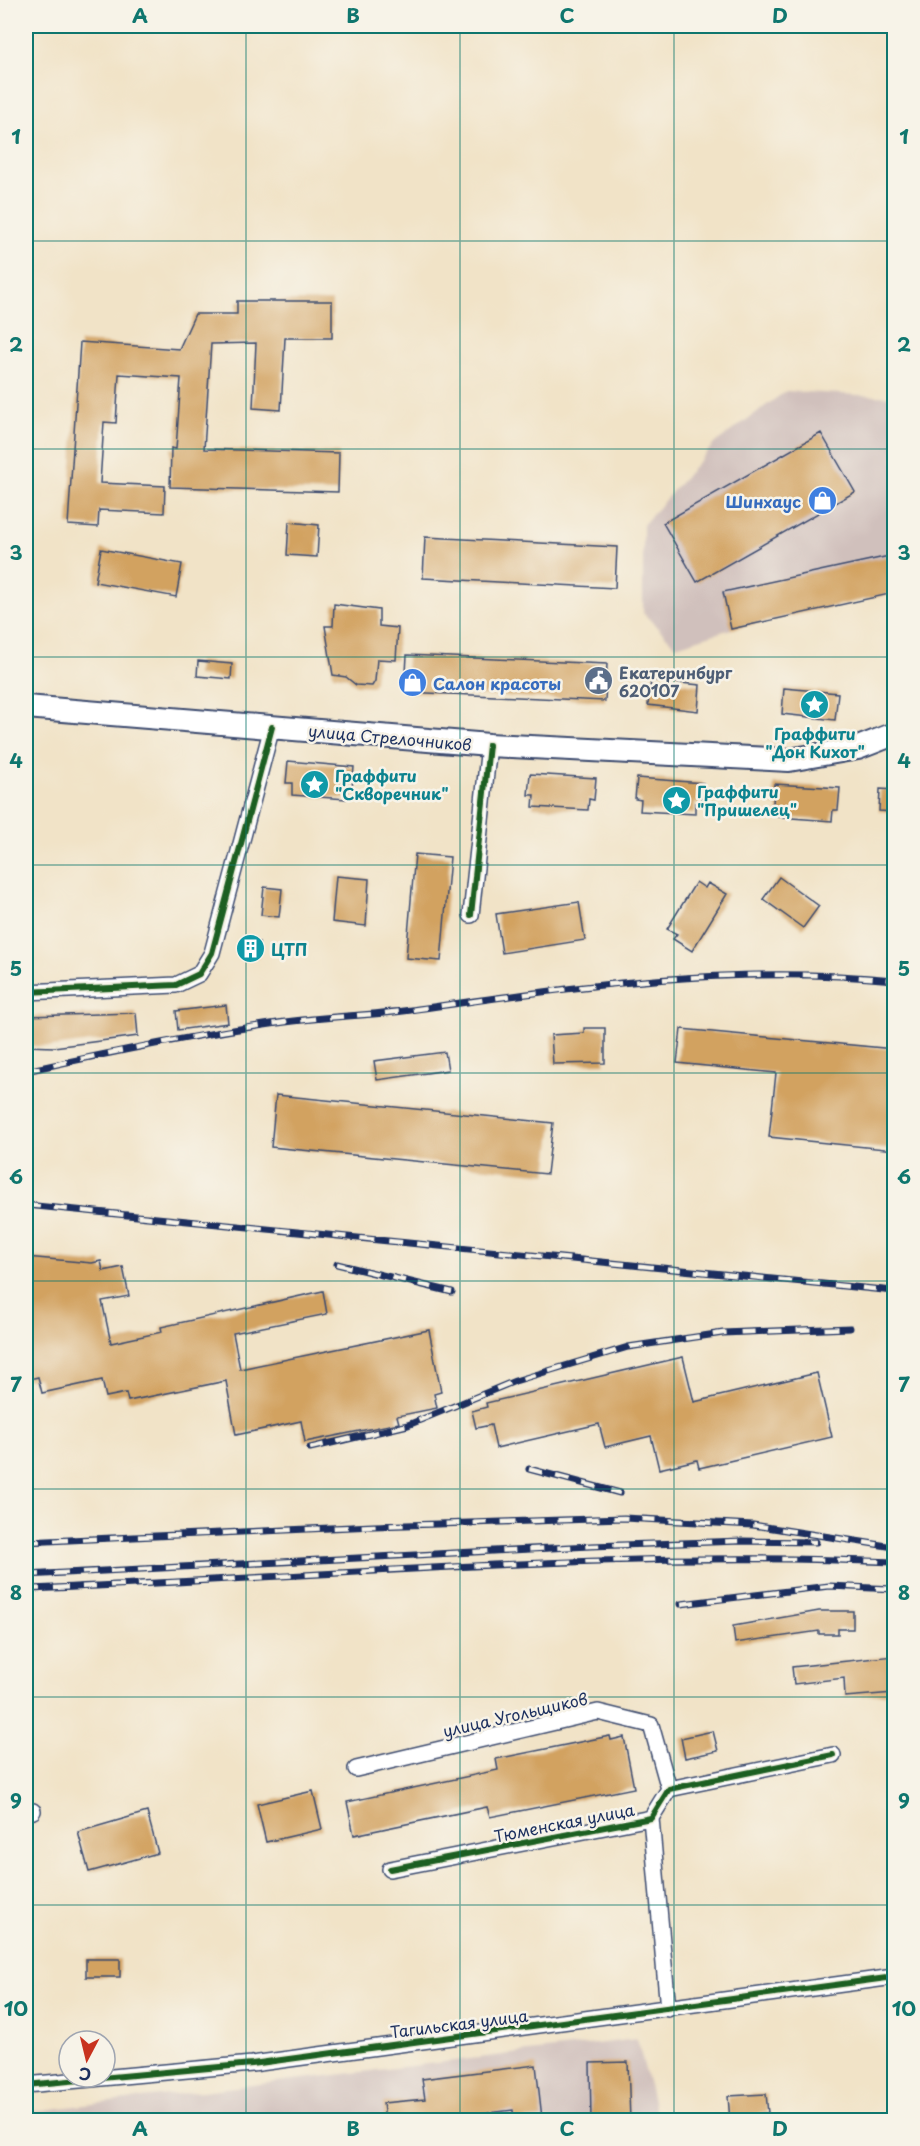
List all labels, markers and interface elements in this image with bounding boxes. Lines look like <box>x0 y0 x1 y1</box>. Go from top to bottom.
text: A <box>132 0 148 30</box>
text: B <box>346 0 360 30</box>
text: C <box>559 0 575 30</box>
text: D <box>772 0 788 30</box>
text: 1 <box>11 121 21 151</box>
text: 1 <box>899 121 909 151</box>
text: 2 <box>9 329 23 359</box>
text: 2 <box>897 329 911 359</box>
shop icon: Шинхаус <box>806 485 838 517</box>
place label: Шинхаус <box>726 489 801 513</box>
text: 3 <box>9 537 23 567</box>
text: 3 <box>897 537 911 567</box>
place label: Екатеринбург 620107 <box>619 660 733 702</box>
public building icon: Екатеринбург 620107 <box>582 665 614 697</box>
shop icon: Салон красоты <box>396 667 428 699</box>
place label: Салон красоты <box>433 671 561 695</box>
place icon: Граффити "Дон Кихот" <box>799 689 831 721</box>
street label: улица Стрелочников <box>307 718 473 756</box>
place label: Граффити "Дон Кихот" <box>765 721 865 763</box>
text: 4 <box>9 745 23 775</box>
text: 4 <box>897 745 911 775</box>
place label: Граффити "Скворечник" <box>335 763 449 805</box>
place icon: Граффити "Скворечник" <box>298 768 330 800</box>
place label: Граффити "Пришелец" <box>697 779 797 821</box>
place icon: Граффити "Пришелец" <box>660 784 692 816</box>
building icon: ЦТП <box>234 933 266 965</box>
place label: ЦТП <box>271 937 307 961</box>
text: 5 <box>10 953 22 983</box>
text: 5 <box>898 953 910 983</box>
text: 6 <box>9 1161 23 1191</box>
text: 6 <box>897 1161 911 1191</box>
text: 7 <box>10 1369 22 1399</box>
text: 7 <box>898 1369 910 1399</box>
text: 8 <box>10 1577 22 1607</box>
text: 8 <box>898 1577 910 1607</box>
street label: улица Угольщиков <box>440 1686 590 1742</box>
text: 9 <box>10 1785 22 1815</box>
text: 9 <box>898 1785 910 1815</box>
street label: Тюменская улица <box>492 1797 636 1847</box>
text: 10 <box>4 1993 28 2023</box>
text: 10 <box>892 1993 916 2023</box>
street label: Тагильская улица <box>389 2003 529 2043</box>
north arrow <box>57 2029 117 2089</box>
text: С <box>78 2062 92 2088</box>
text: A <box>132 2113 148 2143</box>
text: B <box>346 2113 360 2143</box>
text: C <box>559 2113 575 2143</box>
text: D <box>772 2113 788 2143</box>

